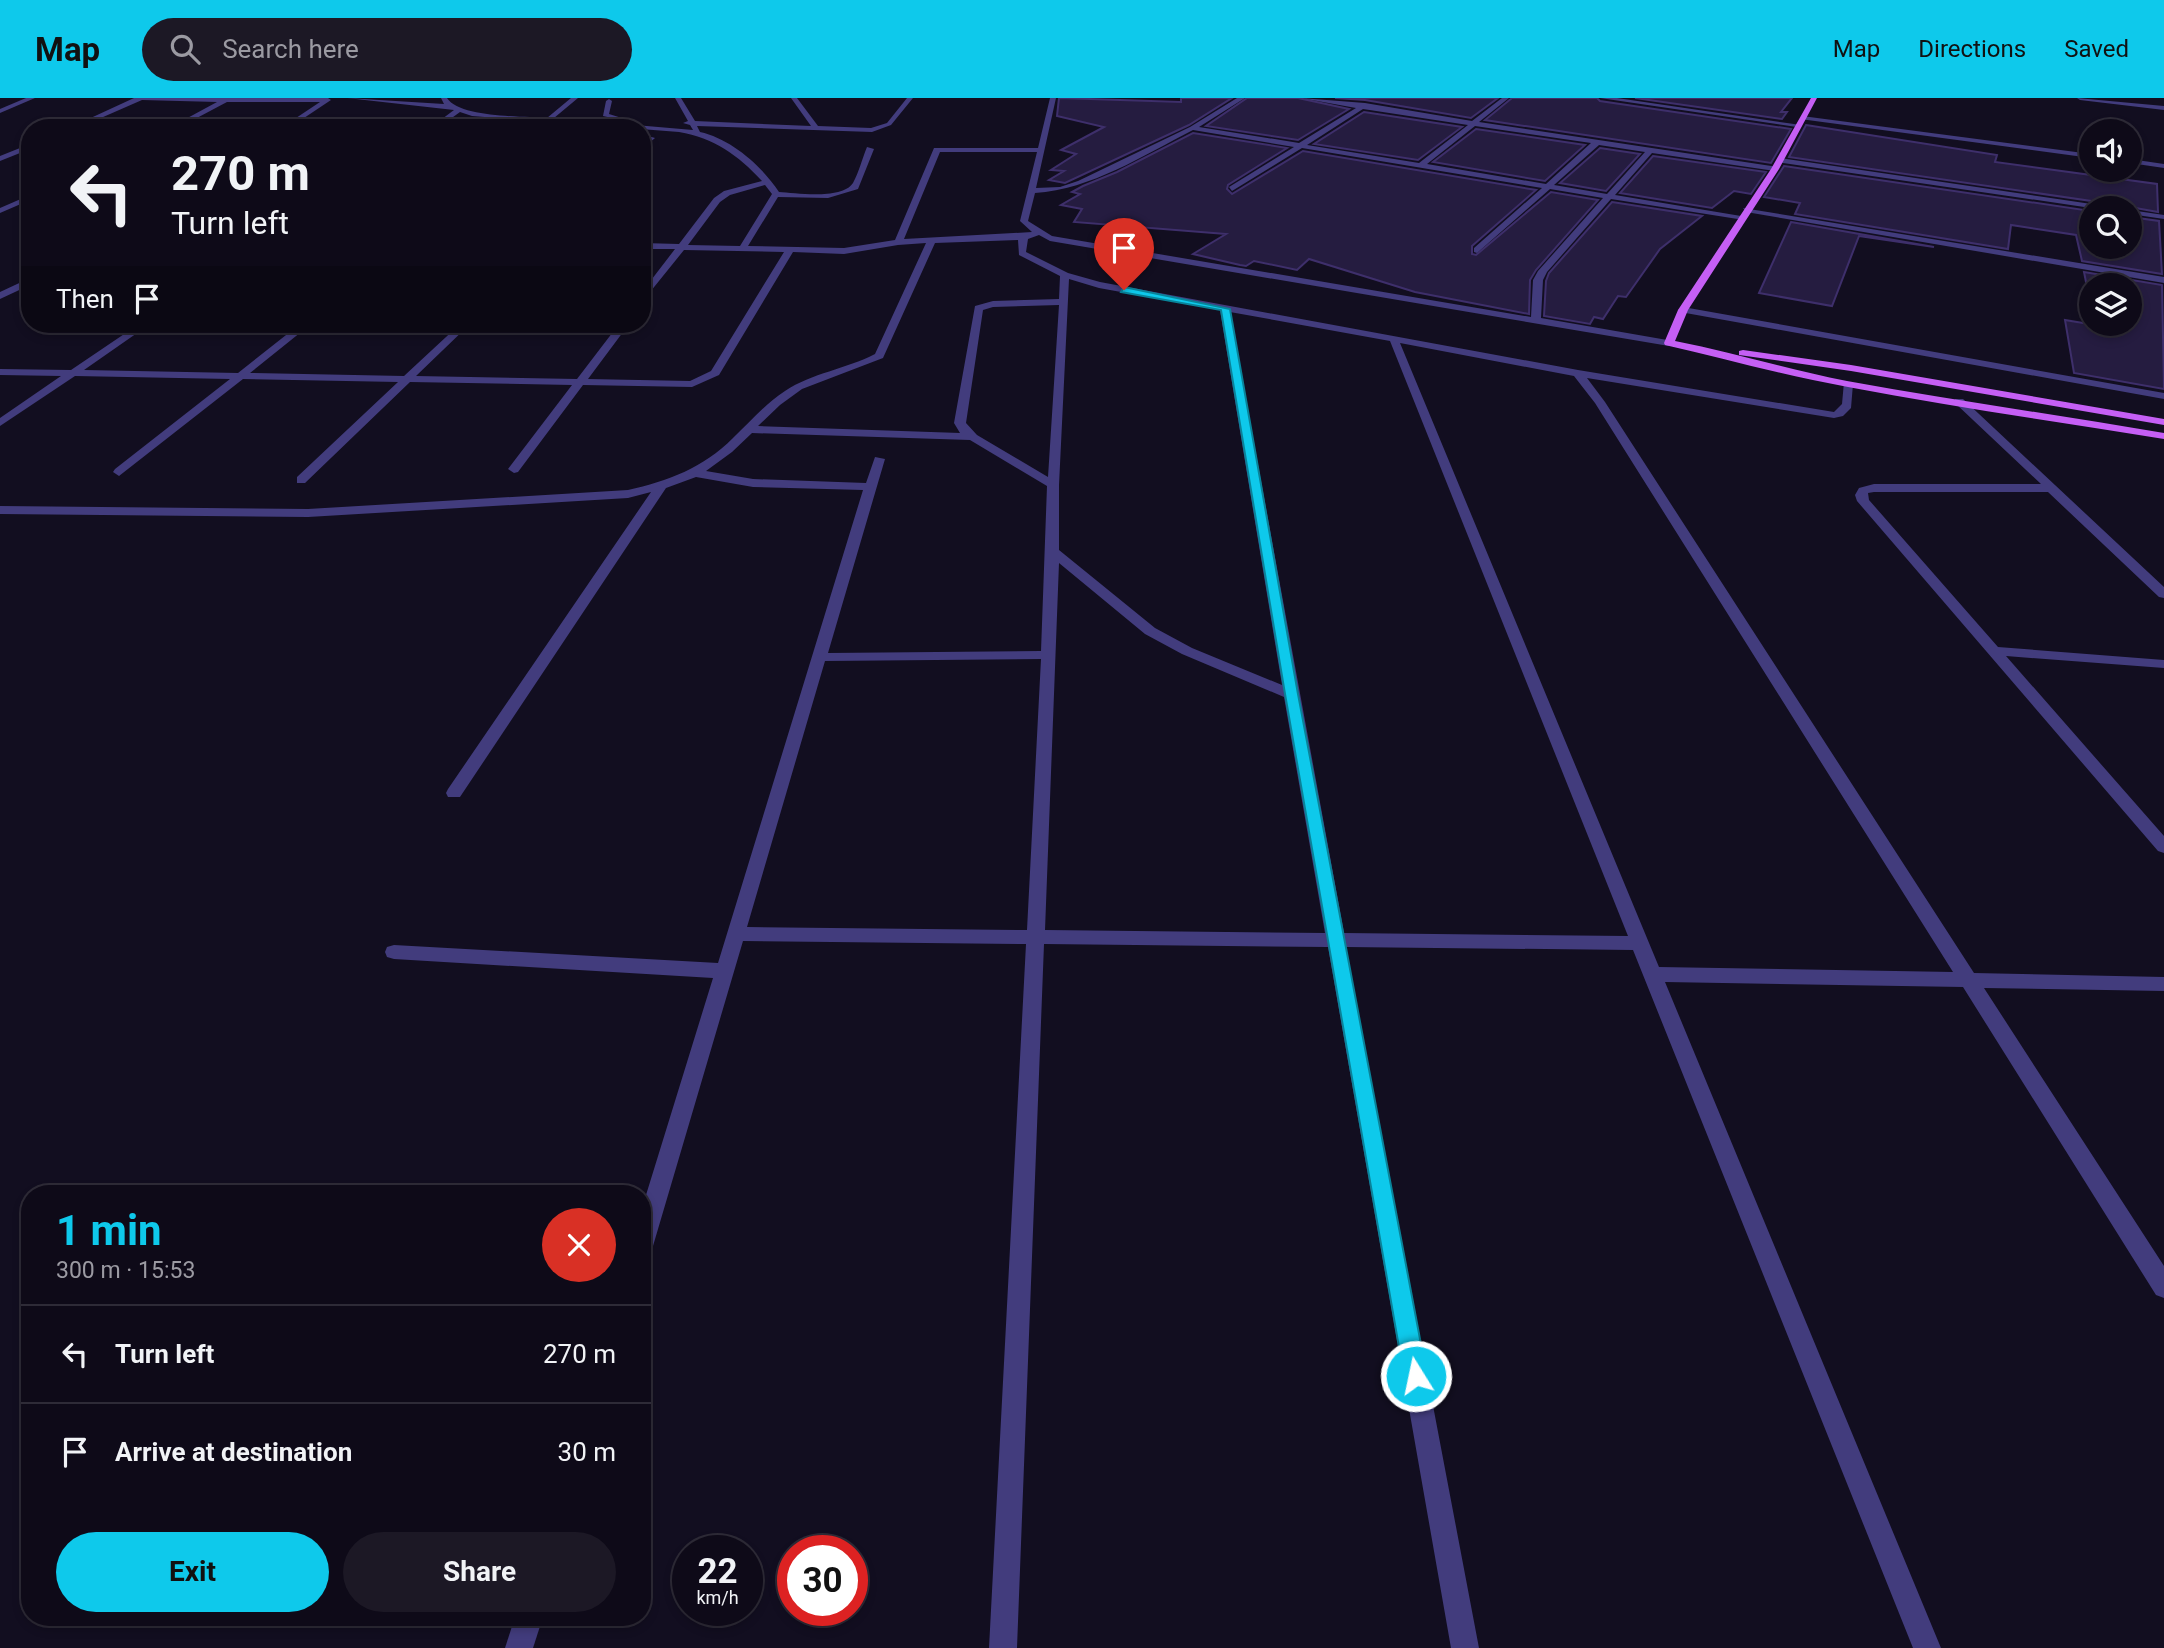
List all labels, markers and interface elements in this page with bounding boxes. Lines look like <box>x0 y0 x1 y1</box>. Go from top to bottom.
search box <box>142 18 632 81</box>
text: Map <box>35 30 100 69</box>
icon: search <box>166 30 204 68</box>
text: Search here <box>222 34 359 64</box>
text: Map <box>1833 35 1880 63</box>
text: Directions <box>1918 35 2026 63</box>
text: Saved <box>2064 35 2129 63</box>
map controls <box>2079 119 2142 336</box>
button: sound <box>2079 119 2142 182</box>
text: 270 m <box>171 145 310 202</box>
icon: left <box>56 147 147 238</box>
button: search <box>2079 196 2142 259</box>
text: Turn left <box>171 204 289 242</box>
pin <box>1094 218 1154 290</box>
icon: arrive <box>1105 229 1143 267</box>
button: layers <box>2079 273 2142 336</box>
icon: arrive <box>128 280 166 318</box>
text: Then <box>56 284 114 314</box>
text: 1 min <box>56 1206 162 1255</box>
button: close <box>542 1208 616 1282</box>
text: 300 m · 15:53 <box>56 1257 195 1284</box>
icon: left <box>56 1335 94 1373</box>
text: Turn left <box>115 1339 214 1369</box>
text: 270 m <box>543 1339 616 1369</box>
position arrow <box>1379 1339 1453 1413</box>
icon: arrive <box>56 1433 94 1471</box>
text: Arrive at destination <box>115 1437 352 1467</box>
text: 30 m <box>558 1437 616 1467</box>
button: Exit <box>56 1532 329 1612</box>
button: Share <box>343 1532 616 1612</box>
speed limit sign: 30 <box>777 1535 868 1626</box>
text: 22 <box>697 1551 738 1592</box>
text: km/h <box>696 1587 739 1608</box>

